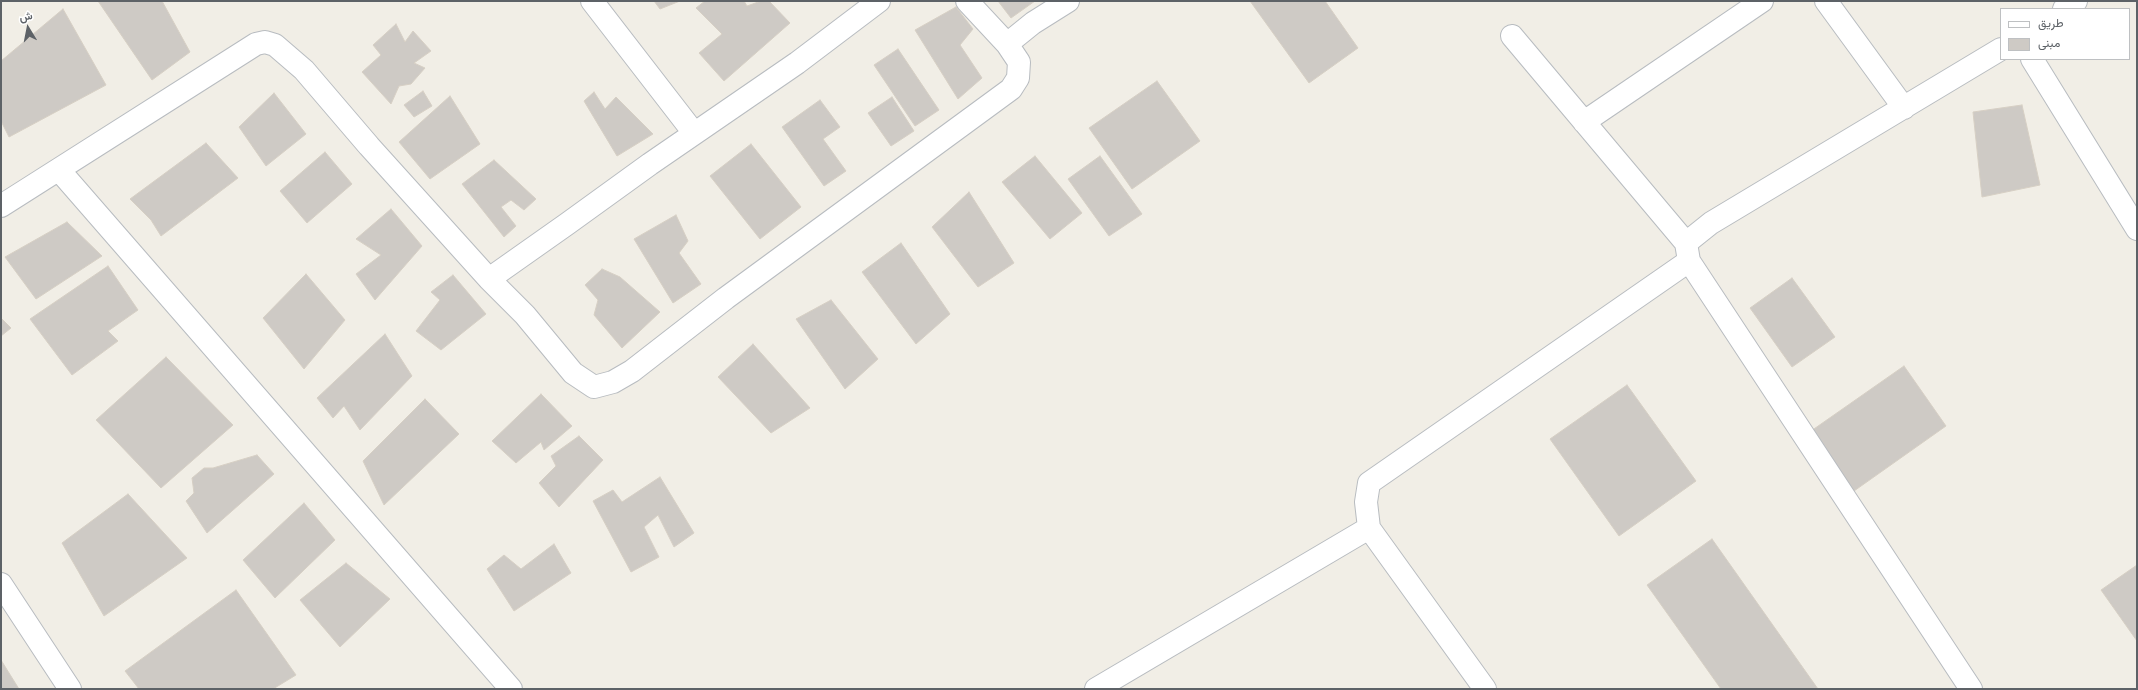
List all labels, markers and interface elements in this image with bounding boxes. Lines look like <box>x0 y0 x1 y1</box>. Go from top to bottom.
north arrow <box>8 8 48 48</box>
text: ش <box>18 8 33 23</box>
legend <box>2000 8 2130 60</box>
text: طريق <box>2038 15 2063 29</box>
text: مبنى <box>2038 35 2060 49</box>

